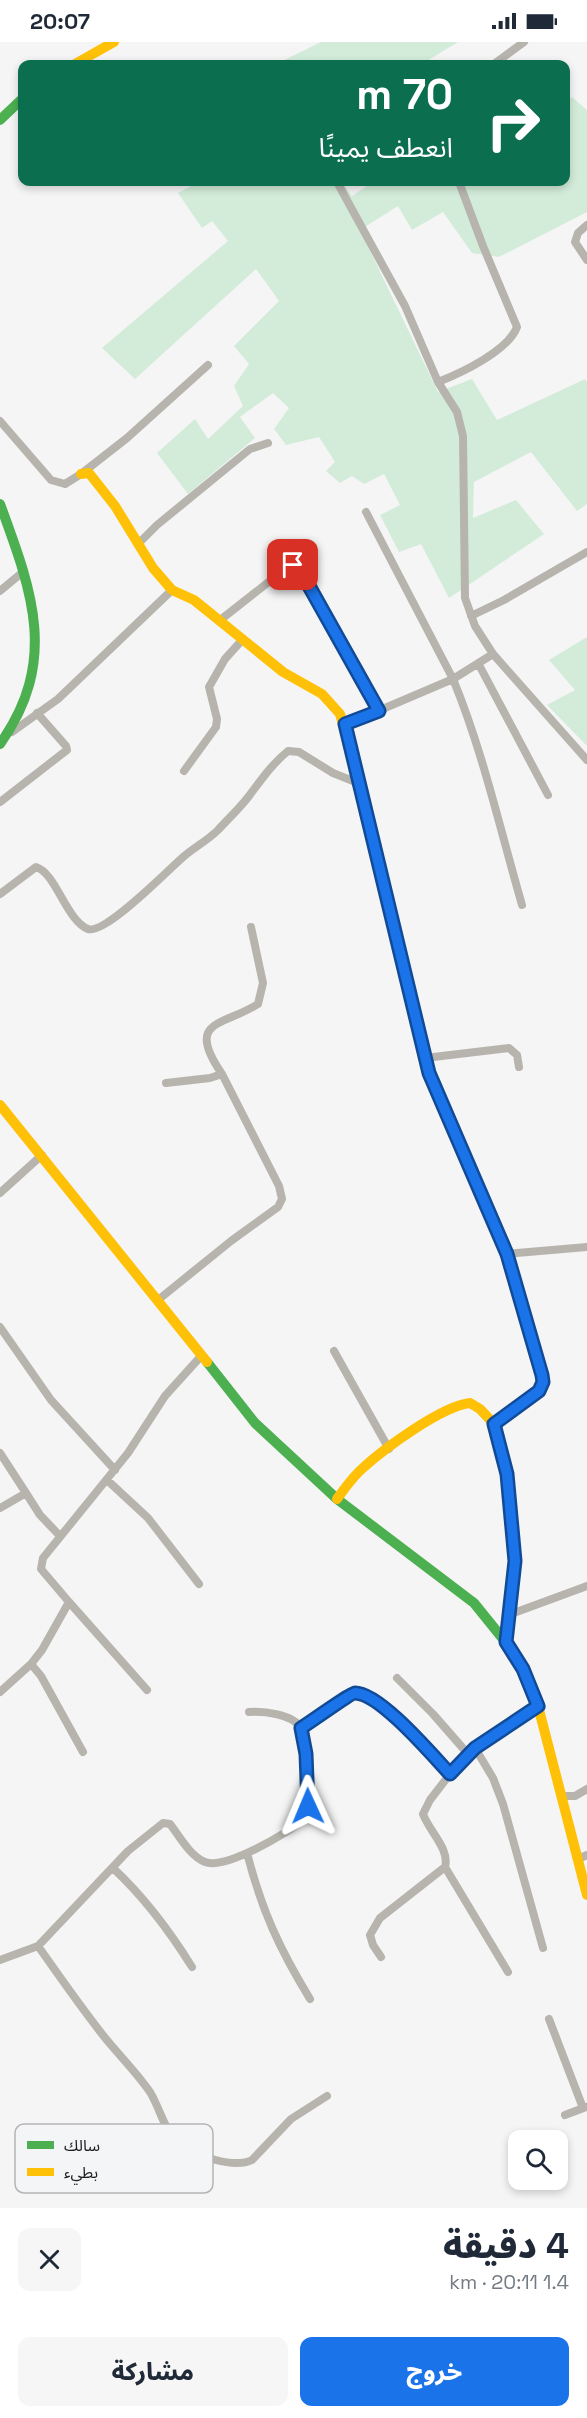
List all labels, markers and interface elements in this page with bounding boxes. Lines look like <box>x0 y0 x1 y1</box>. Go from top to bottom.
text: 20:07 <box>30 7 90 35</box>
text: 70 m <box>356 68 453 121</box>
icon: right <box>474 84 552 162</box>
text: انعطف يمينًا <box>319 130 453 165</box>
pin <box>267 539 318 590</box>
icon: arrive <box>276 548 309 581</box>
position arrow <box>276 1774 340 1838</box>
legend <box>15 2124 213 2193</box>
map controls <box>508 2130 568 2190</box>
button: search <box>508 2130 568 2190</box>
text: سالك <box>64 2135 100 2156</box>
text: بطيء <box>64 2162 98 2185</box>
text: 4 دقيقة <box>443 2223 569 2269</box>
button: close <box>18 2228 81 2291</box>
text: 1.4 km · 20:11 <box>449 2269 569 2295</box>
button: مشاركة <box>18 2337 288 2406</box>
button: خروج <box>300 2337 569 2406</box>

